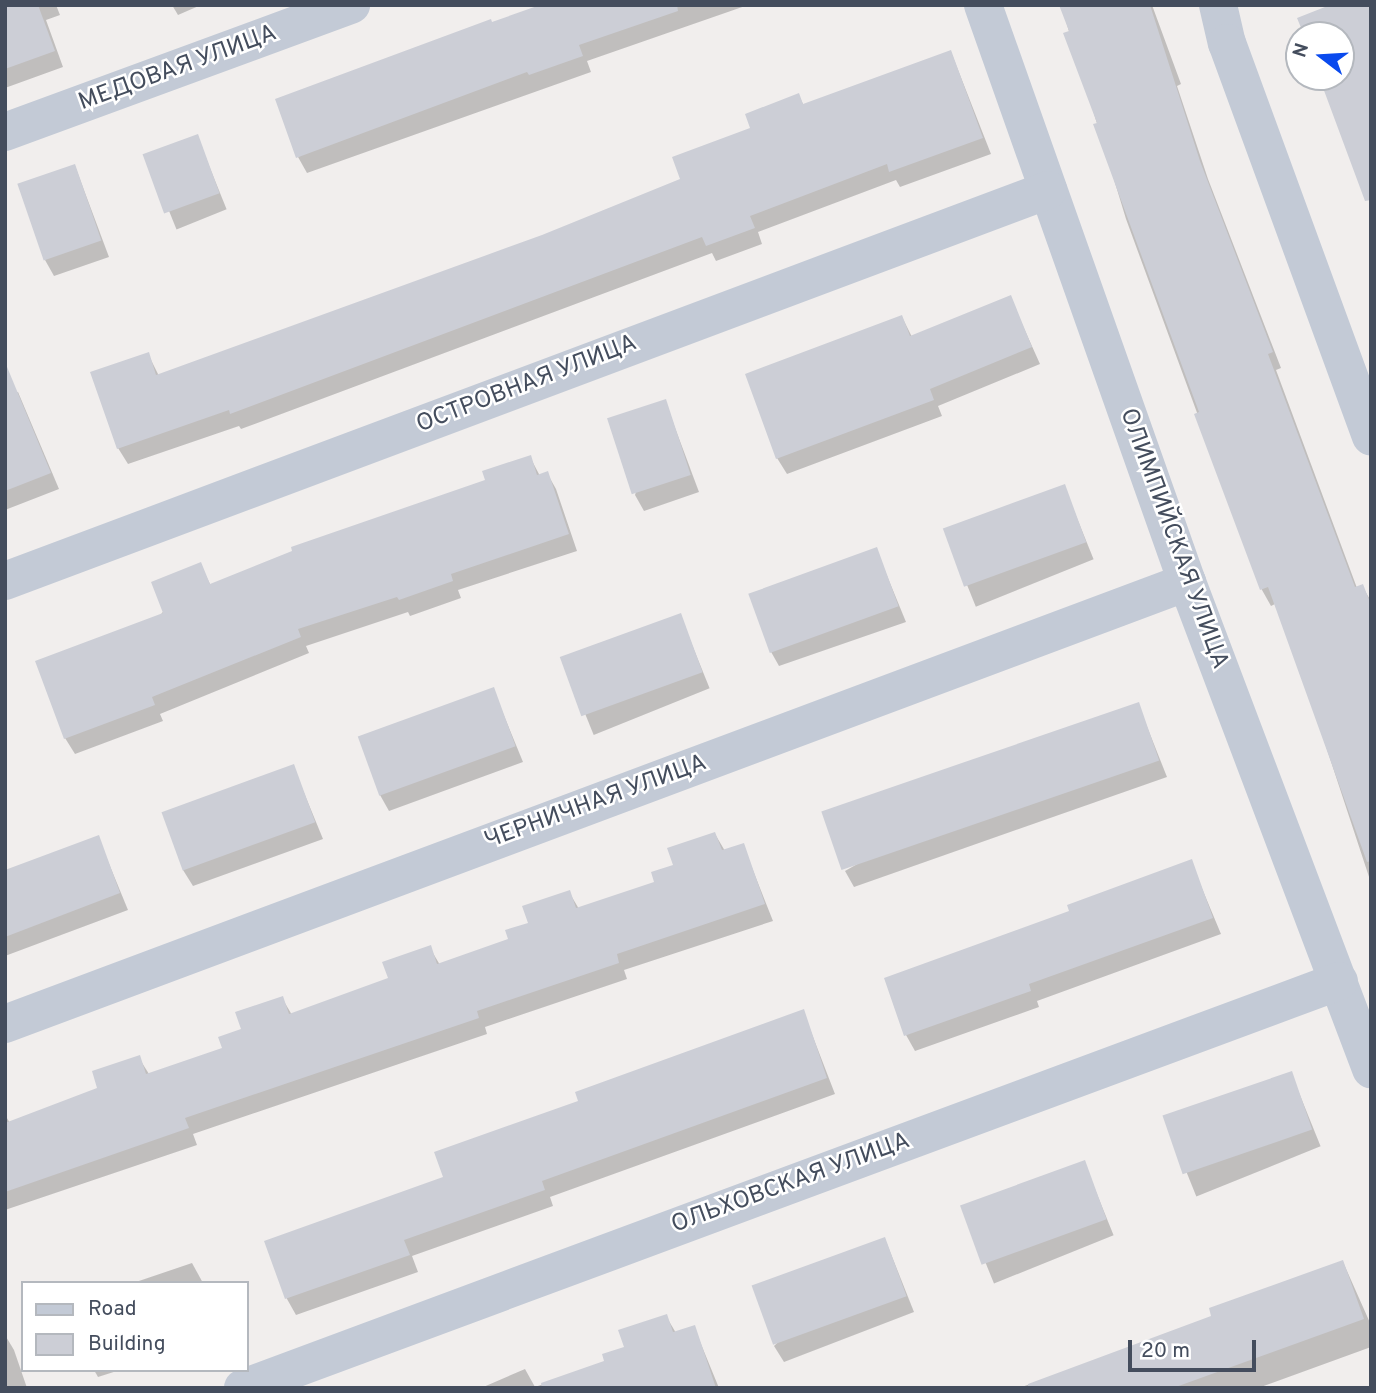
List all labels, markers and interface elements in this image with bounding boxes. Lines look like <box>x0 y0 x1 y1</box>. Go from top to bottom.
street label: МЕДОВАЯ УЛИЦА <box>75 20 281 118</box>
north arrow <box>1285 21 1355 91</box>
text: N <box>1288 40 1315 60</box>
street label: ОСТРОВНАЯ УЛИЦА <box>413 330 641 440</box>
street label: ОЛИМПИЙСКАЯ УЛИЦА <box>1112 405 1234 673</box>
street label: ЧЕРНИЧНАЯ УЛИЦА <box>481 749 711 857</box>
street label: ОЛЬХОВСКАЯ УЛИЦА <box>668 1127 914 1241</box>
legend <box>21 1281 248 1372</box>
text: Road <box>88 1296 137 1323</box>
scale bar <box>1131 1326 1259 1370</box>
text: Building <box>88 1331 166 1358</box>
text: 20 m <box>1141 1338 1190 1365</box>

